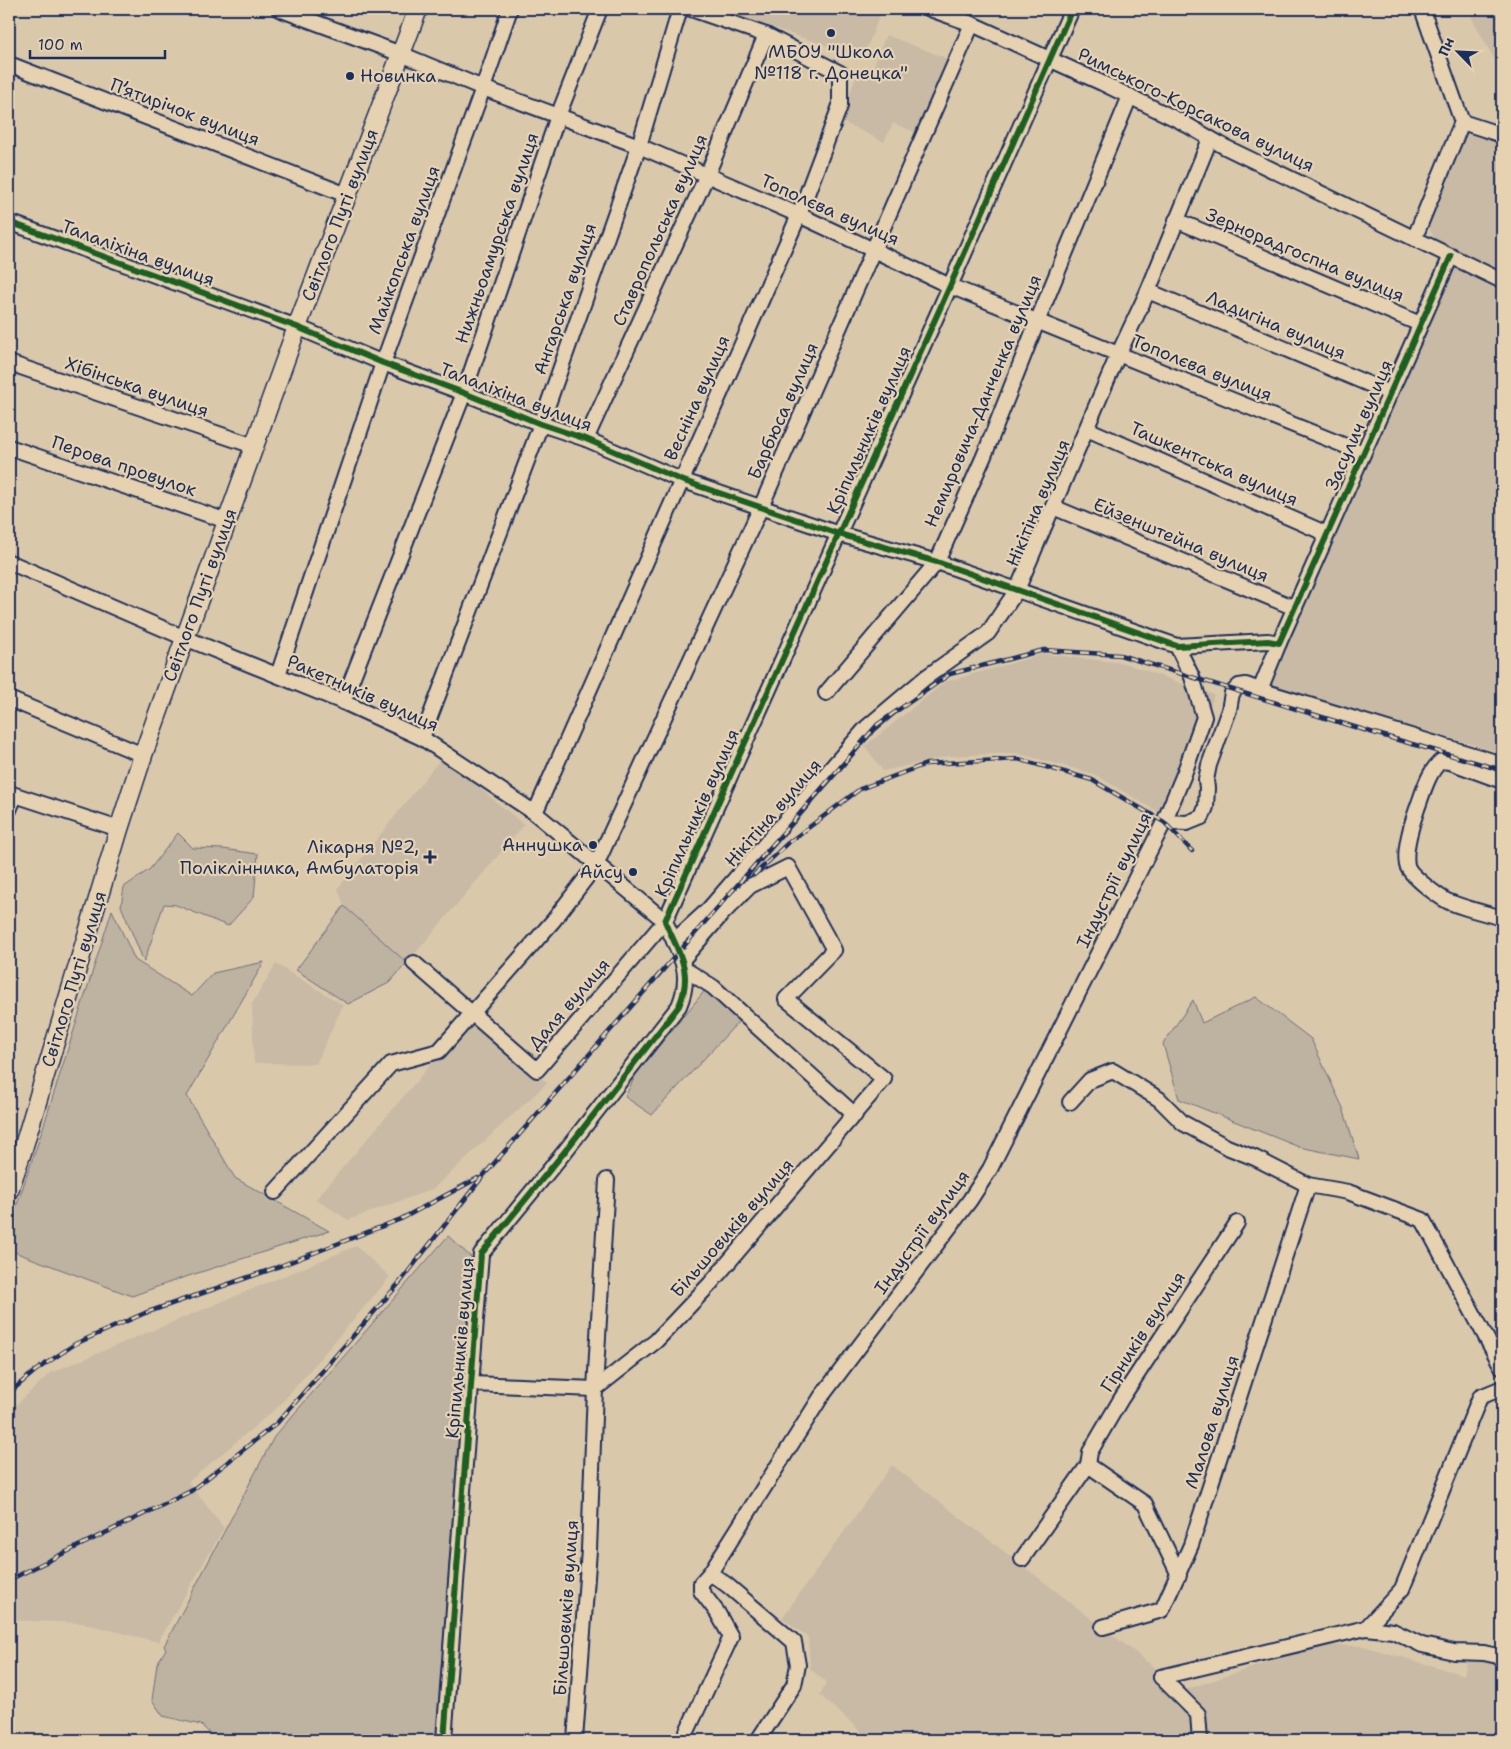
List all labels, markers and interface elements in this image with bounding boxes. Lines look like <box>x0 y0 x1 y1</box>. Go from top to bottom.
marker: МБОУ "Школа №118 г. Донецка" <box>825 27 837 39</box>
scale bar <box>30 28 165 60</box>
north arrow <box>1434 28 1484 78</box>
text: 100 m <box>38 35 83 55</box>
text: Пн <box>1434 35 1458 59</box>
place label: МБОУ "Школа №118 г. Донецка" <box>754 40 908 85</box>
street label: Римського-Корсакова вулиця <box>1074 42 1318 178</box>
place label: Новинка <box>360 64 436 88</box>
marker: Новинка <box>344 70 356 82</box>
street label: П’ятирічок вулиця <box>107 72 263 152</box>
street label: Світлого Путі вулиця <box>296 125 384 305</box>
street label: Нижньоамурська вулиця <box>450 129 544 347</box>
street label: Ставропольська вулиця <box>607 130 713 330</box>
street label: Майкопська вулиця <box>362 162 446 338</box>
street label: Тополєва вулиця <box>757 169 903 251</box>
street label: Зернорадгоспна вулиця <box>1202 202 1408 308</box>
street label: Талаліхіна вулиця <box>58 214 218 292</box>
street label: Ангарська вулиця <box>528 220 602 378</box>
street label: Немировича-Данченка вулиця <box>919 271 1047 531</box>
street label: Ладигіна вулиця <box>1203 285 1349 365</box>
street label: Тополєва вулиця <box>1128 329 1276 407</box>
street label: Весніна вулиця <box>659 331 735 465</box>
street label: Барбюса вулиця <box>742 339 824 483</box>
street label: Кріпильників вулиця <box>821 342 917 518</box>
street label: Хібінська вулиця <box>62 351 212 423</box>
street label: Засулич вулиця <box>1319 356 1399 494</box>
street label: Талаліхіна вулиця <box>436 357 596 437</box>
street label: Ташкентська вулиця <box>1126 416 1302 512</box>
street label: Перова провулок <box>48 430 200 502</box>
street label: Нікітіна вулиця <box>1000 436 1076 570</box>
street label: Ейзенштейна вулиця <box>1090 492 1272 588</box>
street label: Світлого Путі вулиця <box>157 505 243 685</box>
street label: Ракетників вулиця <box>283 649 443 737</box>
street label: Кріпильників вулиця <box>649 725 745 901</box>
street label: Нікітіна вулиця <box>719 754 827 872</box>
street label: Індустрії вулиця <box>1071 808 1157 952</box>
place label: Аннушка <box>502 833 583 857</box>
place label: Лікарня №2, Поліклінника, Амбулаторія <box>180 835 419 880</box>
marker: Аннушка <box>587 839 599 851</box>
marker: Лікарня №2, Поліклінника, Амбулаторія <box>423 850 437 864</box>
place label: Айсу <box>579 860 623 884</box>
marker: Айсу <box>627 866 639 878</box>
street label: Світлого Путі вулиця <box>36 888 112 1070</box>
street label: Даля вулиця <box>523 953 615 1055</box>
street label: Більшовиків вулиця <box>665 1154 799 1302</box>
street label: Індустрії вулиця <box>869 1165 975 1299</box>
street label: Кріпильників вулиця <box>440 1256 480 1440</box>
street label: Гірників вулиця <box>1095 1267 1191 1397</box>
street label: Малова вулиця <box>1179 1352 1245 1492</box>
street label: Більшовиків вулиця <box>548 1519 584 1697</box>

